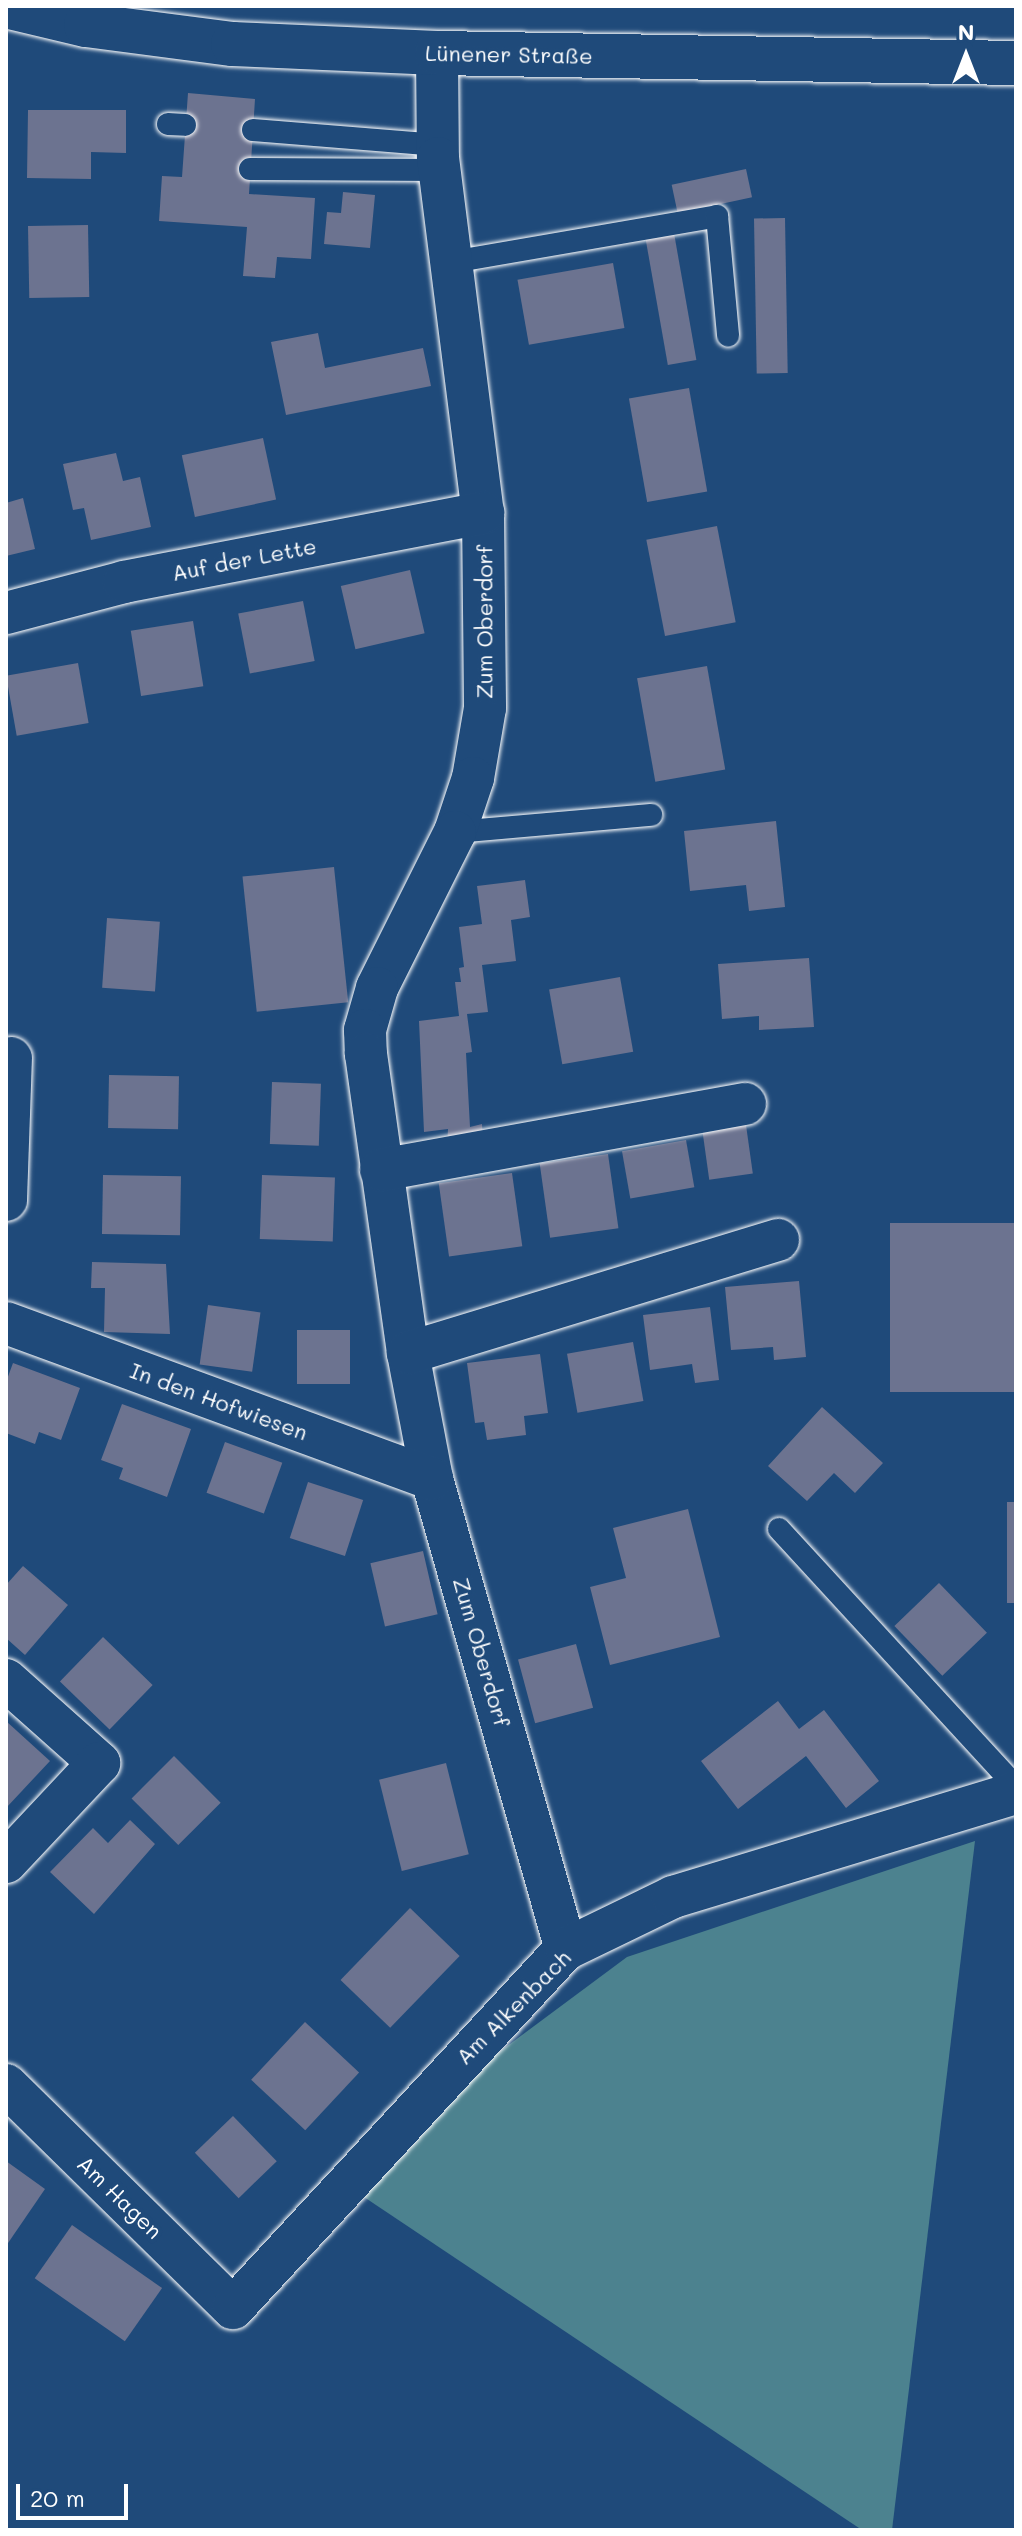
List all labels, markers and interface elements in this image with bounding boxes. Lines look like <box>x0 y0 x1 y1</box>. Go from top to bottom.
north arrow <box>926 16 1006 96</box>
text: N <box>958 17 974 46</box>
street label: Lünener Straße <box>425 39 593 69</box>
street label: Auf der Lette <box>169 532 319 586</box>
street label: Zum Oberdorf <box>471 545 497 699</box>
street label: In den Hofwiesen <box>127 1357 311 1445</box>
street label: Zum Oberdorf <box>448 1574 516 1730</box>
street label: Am Alkenbach <box>450 1944 576 2070</box>
street label: Am Hagen <box>72 2150 168 2244</box>
scale bar <box>20 2468 132 2518</box>
text: 20 m <box>30 2482 85 2513</box>

